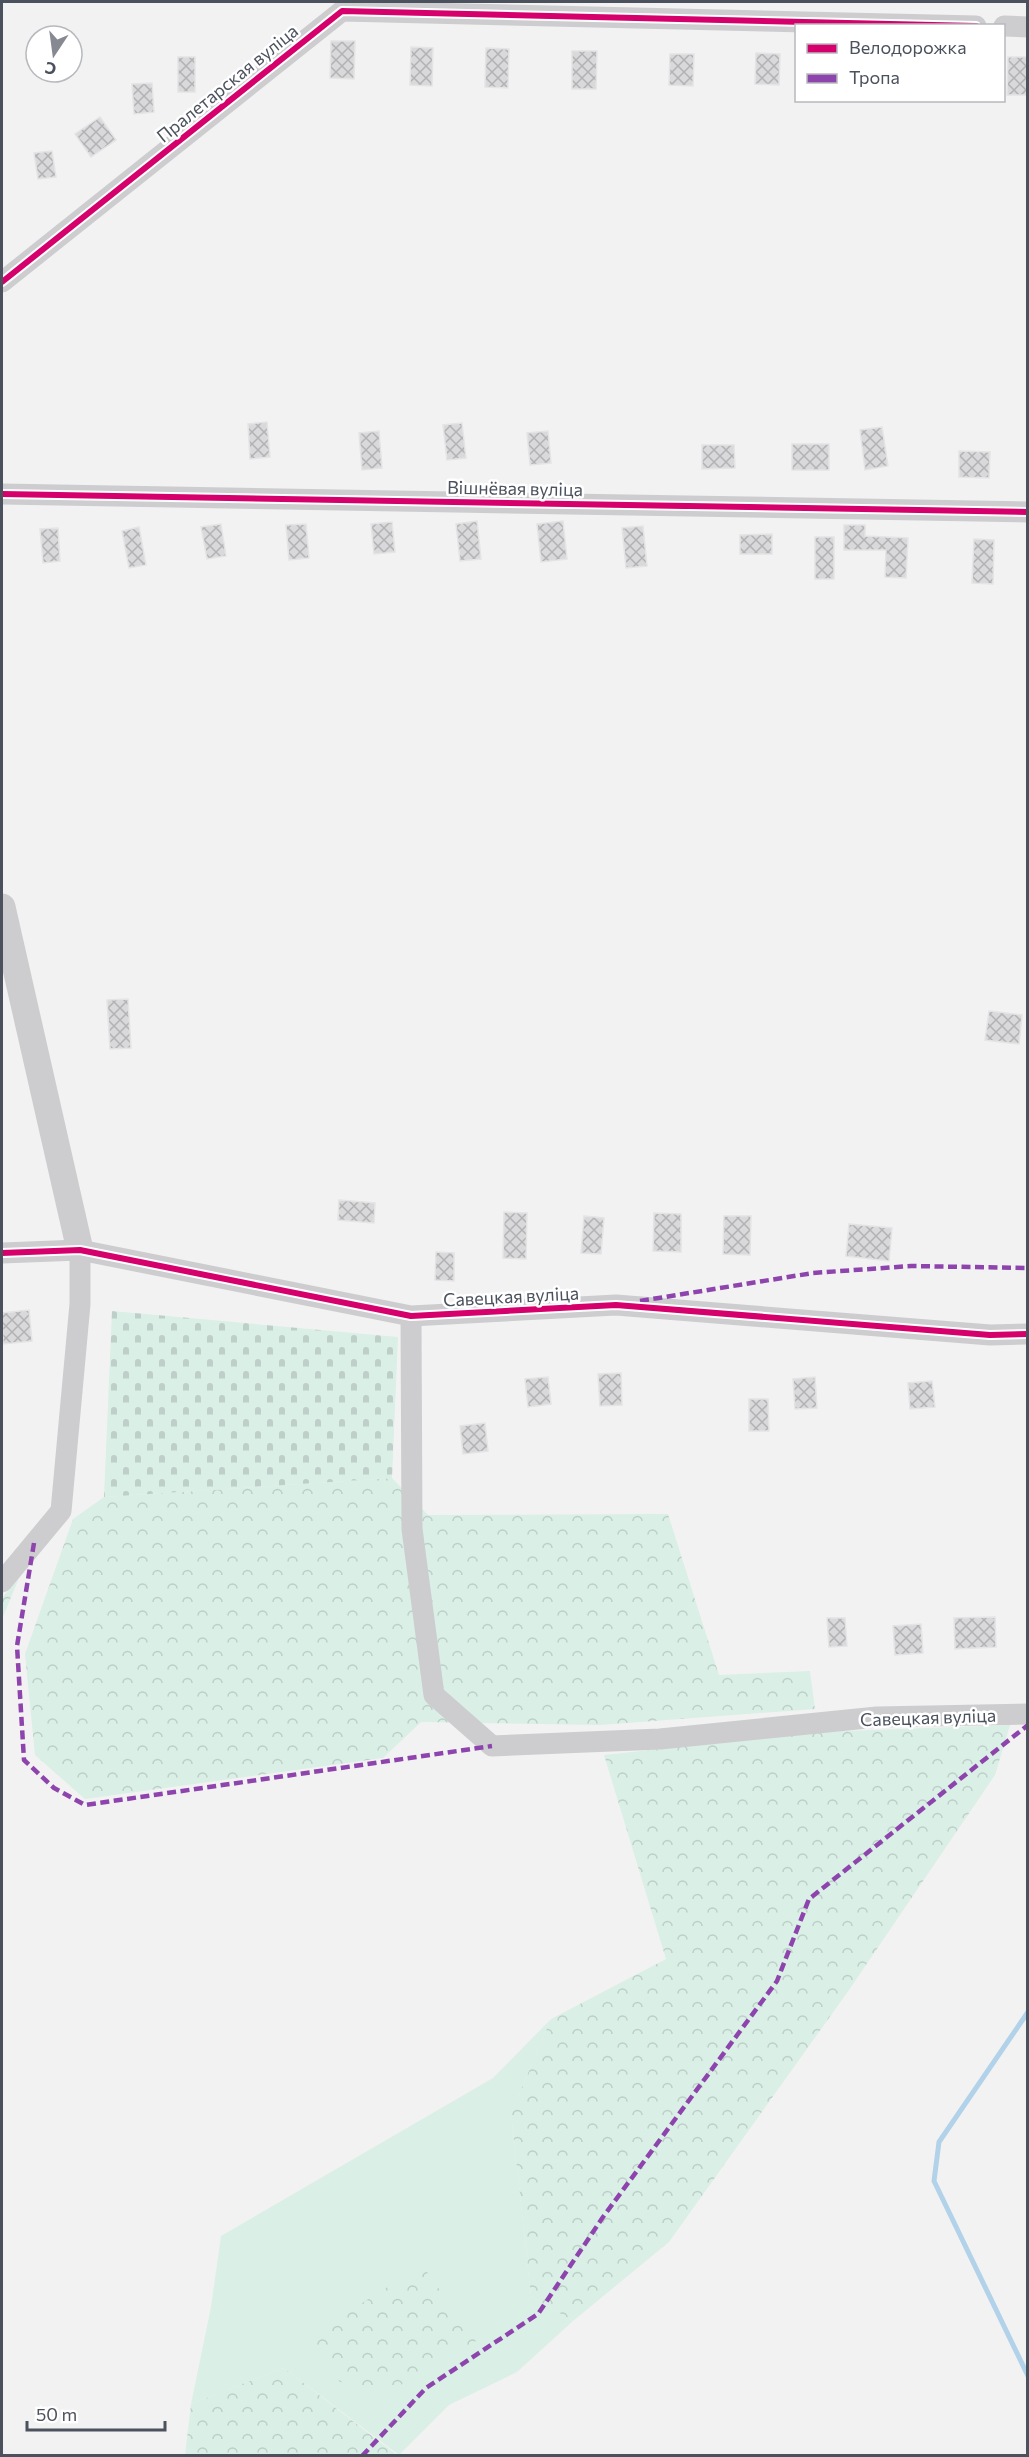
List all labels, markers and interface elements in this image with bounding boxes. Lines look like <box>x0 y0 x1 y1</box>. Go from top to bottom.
street label: Пралетарская вуліца <box>152 19 302 147</box>
north arrow <box>24 24 84 84</box>
legend <box>795 24 1005 102</box>
text: Велодорожка <box>849 36 967 58</box>
text: С <box>43 59 58 80</box>
text: Тропа <box>849 66 900 88</box>
street label: Вішнёвая вуліца <box>447 476 583 500</box>
street label: Савецкая вуліца <box>442 1281 580 1311</box>
street label: Савецкая вуліца <box>860 1704 996 1730</box>
scale bar <box>27 2394 165 2432</box>
text: 50 m <box>36 2403 77 2425</box>

